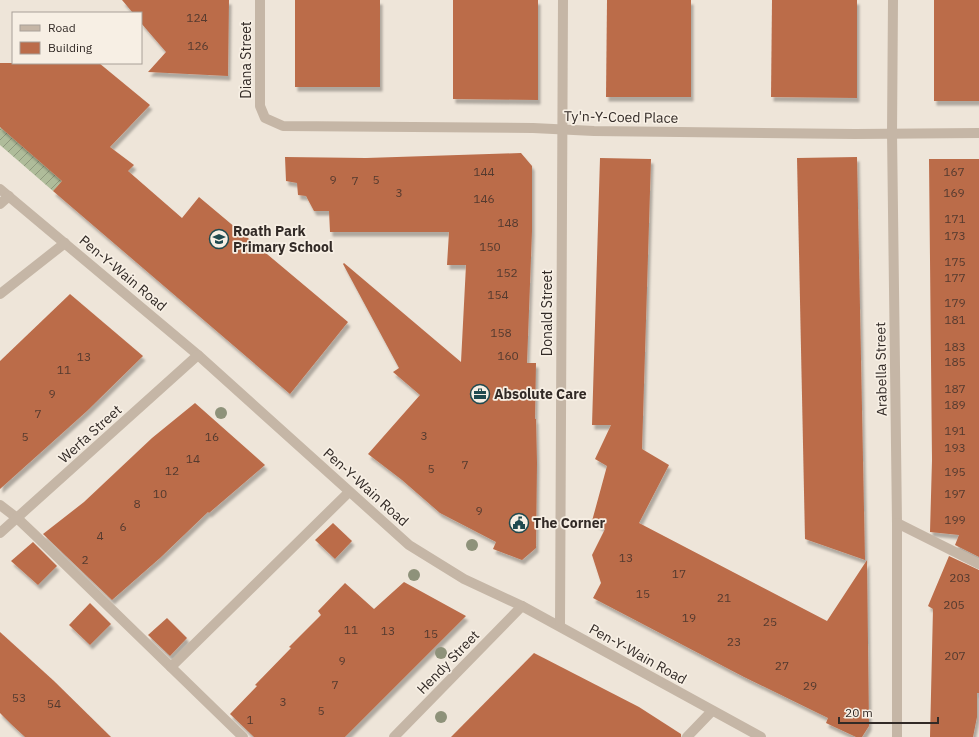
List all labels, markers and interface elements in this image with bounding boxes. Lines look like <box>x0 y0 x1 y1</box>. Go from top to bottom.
house number: 124 <box>186 10 208 25</box>
legend <box>12 12 142 64</box>
text: Road <box>48 20 76 35</box>
street label: Diana Street <box>237 21 255 99</box>
house number: 126 <box>187 38 209 53</box>
text: Building <box>48 40 93 55</box>
street label: Ty'n-Y-Coed Place <box>564 107 679 127</box>
house number: 144 <box>473 164 495 179</box>
house number: 167 <box>943 164 965 179</box>
house number: 9 <box>329 172 337 187</box>
house number: 5 <box>372 172 380 187</box>
house number: 7 <box>351 173 359 188</box>
house number: 3 <box>395 185 403 200</box>
house number: 169 <box>943 185 965 200</box>
house number: 146 <box>473 191 495 206</box>
house number: 171 <box>944 211 966 226</box>
house number: 148 <box>497 215 519 230</box>
place label: Roath Park Primary School <box>233 222 333 256</box>
school or university icon: Roath Park Primary School <box>208 228 230 250</box>
house number: 173 <box>944 228 966 243</box>
street label: Pen-Y-Wain Road <box>76 231 170 315</box>
house number: 150 <box>479 239 501 254</box>
house number: 175 <box>944 254 966 269</box>
house number: 152 <box>496 265 518 280</box>
street label: Donald Street <box>538 270 556 356</box>
house number: 177 <box>944 270 966 285</box>
house number: 154 <box>487 287 509 302</box>
house number: 179 <box>944 295 966 310</box>
house number: 181 <box>944 312 966 327</box>
street label: Arabella Street <box>871 322 891 416</box>
house number: 158 <box>490 325 512 340</box>
house number: 183 <box>944 339 966 354</box>
house number: 160 <box>497 348 519 363</box>
house number: 13 <box>77 349 91 364</box>
house number: 185 <box>944 354 966 369</box>
house number: 11 <box>57 362 71 377</box>
house number: 187 <box>944 381 966 396</box>
office icon: Absolute Care <box>469 383 491 405</box>
place label: Absolute Care <box>494 385 587 403</box>
house number: 9 <box>48 386 56 401</box>
house number: 189 <box>944 397 966 412</box>
street label: Werfa Street <box>55 401 125 467</box>
house number: 7 <box>34 406 42 421</box>
house number: 191 <box>944 423 966 438</box>
house number: 3 <box>420 428 428 443</box>
house number: 5 <box>21 429 29 444</box>
house number: 16 <box>205 429 219 444</box>
house number: 193 <box>944 440 966 455</box>
street label: Pen-Y-Wain Road <box>320 444 412 530</box>
house number: 14 <box>186 451 200 466</box>
house number: 7 <box>461 457 469 472</box>
house number: 5 <box>427 461 435 476</box>
house number: 12 <box>165 463 179 478</box>
house number: 195 <box>944 464 966 479</box>
house number: 10 <box>153 486 167 501</box>
house number: 197 <box>944 486 966 501</box>
house number: 8 <box>133 496 141 511</box>
house number: 9 <box>475 503 483 518</box>
public building icon: The Corner <box>508 512 530 534</box>
house number: 199 <box>944 512 966 527</box>
place label: The Corner <box>533 514 606 532</box>
house number: 6 <box>119 519 127 534</box>
house number: 4 <box>96 528 104 543</box>
house number: 13 <box>619 550 633 565</box>
house number: 2 <box>81 552 89 567</box>
house number: 17 <box>672 566 686 581</box>
house number: 203 <box>949 570 971 585</box>
house number: 15 <box>636 586 650 601</box>
house number: 21 <box>717 590 731 605</box>
house number: 205 <box>943 597 965 612</box>
house number: 19 <box>682 610 696 625</box>
house number: 25 <box>763 614 777 629</box>
street label: Pen-Y-Wain Road <box>586 620 690 688</box>
house number: 11 <box>344 622 358 637</box>
house number: 13 <box>381 623 395 638</box>
street label: Hendy Street <box>413 626 483 698</box>
house number: 15 <box>424 626 438 641</box>
house number: 23 <box>727 634 741 649</box>
house number: 207 <box>944 648 966 663</box>
house number: 9 <box>338 653 346 668</box>
house number: 27 <box>775 658 789 673</box>
house number: 7 <box>331 677 339 692</box>
house number: 29 <box>803 678 817 693</box>
house number: 53 <box>12 690 26 705</box>
house number: 3 <box>279 694 287 709</box>
house number: 54 <box>47 696 61 711</box>
scale bar <box>839 699 938 725</box>
house number: 5 <box>317 703 325 718</box>
text: 20 m <box>845 705 873 720</box>
house number: 1 <box>246 712 254 727</box>

